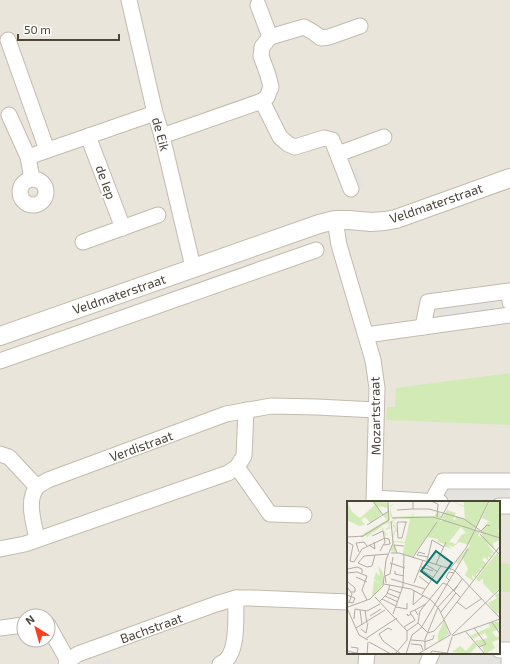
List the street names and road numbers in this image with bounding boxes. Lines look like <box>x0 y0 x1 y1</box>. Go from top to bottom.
street label: de Eik <box>149 115 173 153</box>
street label: de Iep <box>92 163 120 201</box>
street label: Veldmaterstraat <box>387 180 485 226</box>
street label: Veldmaterstraat <box>70 271 168 317</box>
street label: Mozartstraat <box>366 376 384 455</box>
street label: Verdistraat <box>107 427 175 465</box>
street label: Bachstraat <box>118 609 184 647</box>

